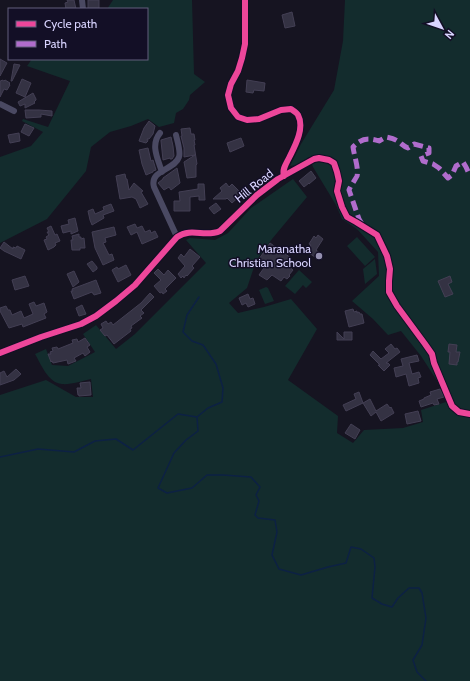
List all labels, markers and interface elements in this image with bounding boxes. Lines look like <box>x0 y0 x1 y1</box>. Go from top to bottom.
legend <box>8 8 148 60</box>
north arrow <box>422 8 462 48</box>
text: Cycle path <box>44 16 97 31</box>
text: N <box>442 27 458 42</box>
text: Path <box>44 36 67 51</box>
street label: Hill Road <box>231 166 276 206</box>
place label: Maranatha Christian School <box>229 241 311 270</box>
marker: Maranatha Christian School <box>314 251 324 261</box>

